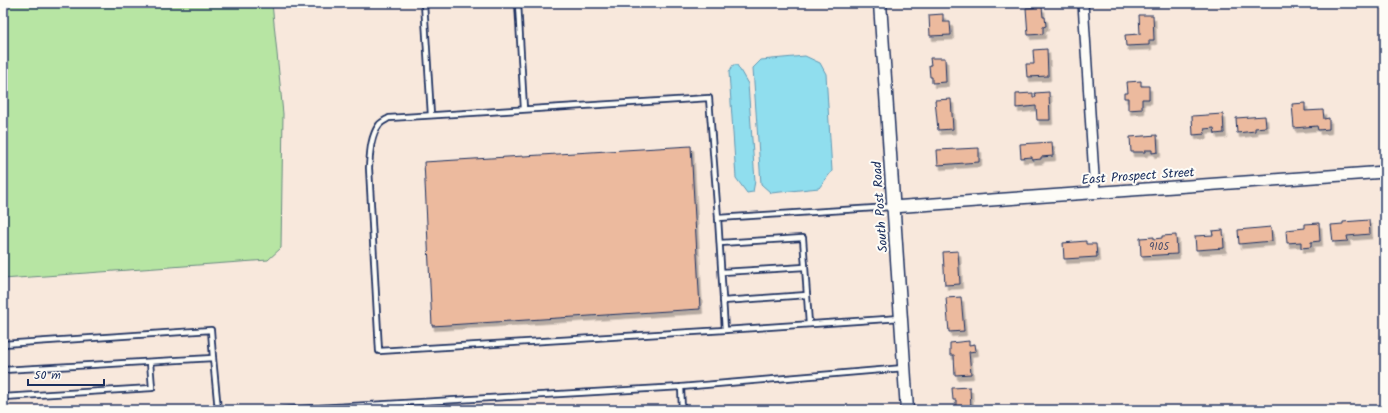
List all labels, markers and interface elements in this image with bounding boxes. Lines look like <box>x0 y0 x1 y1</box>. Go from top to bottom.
street label: South Post Road <box>867 160 894 253</box>
street label: East Prospect Street <box>1081 162 1196 191</box>
house number: 9105 <box>1149 238 1170 256</box>
scale bar <box>28 361 104 387</box>
text: 50 m <box>34 366 61 385</box>

